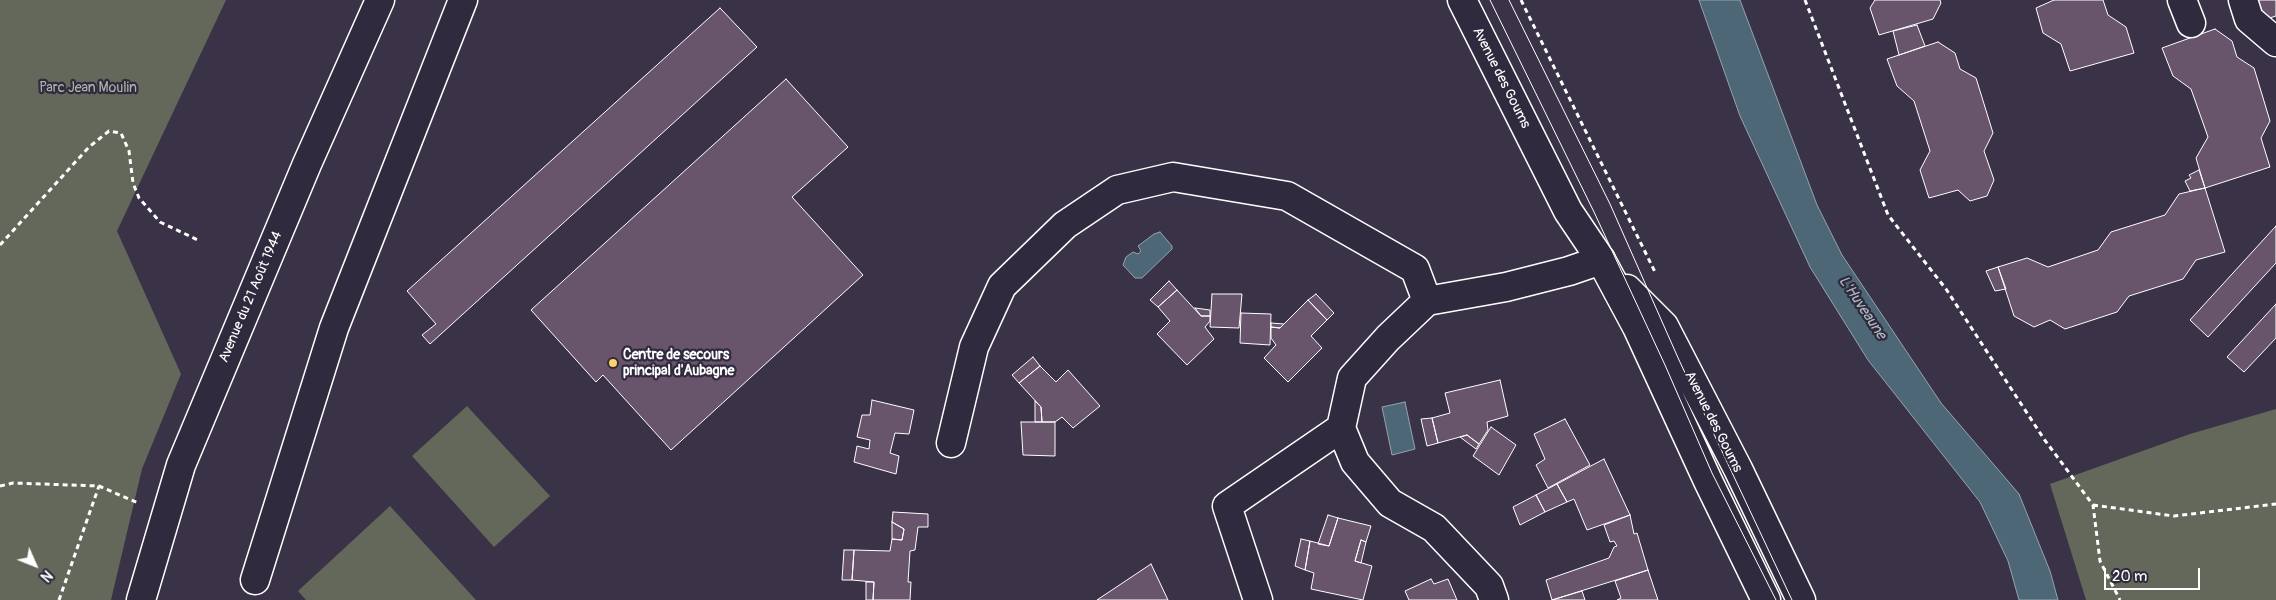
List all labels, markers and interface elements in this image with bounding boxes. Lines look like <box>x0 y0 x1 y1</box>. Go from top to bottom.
street label: Avenue des Goums <box>1468 25 1534 131</box>
park label: Parc Jean Moulin <box>39 80 137 96</box>
street label: Avenue du 21 Août 1944 <box>216 229 286 365</box>
water label: L'Huveaune <box>1834 273 1890 343</box>
place label: Centre de secours principal d'Aubagne <box>623 347 734 380</box>
marker: Centre de secours principal d'Aubagne <box>607 357 619 369</box>
street label: Avenue des Goums <box>1680 369 1746 475</box>
north arrow <box>10 540 60 590</box>
scale bar <box>2106 558 2202 590</box>
text: N <box>37 566 56 585</box>
text: 20 m <box>2112 567 2147 586</box>

